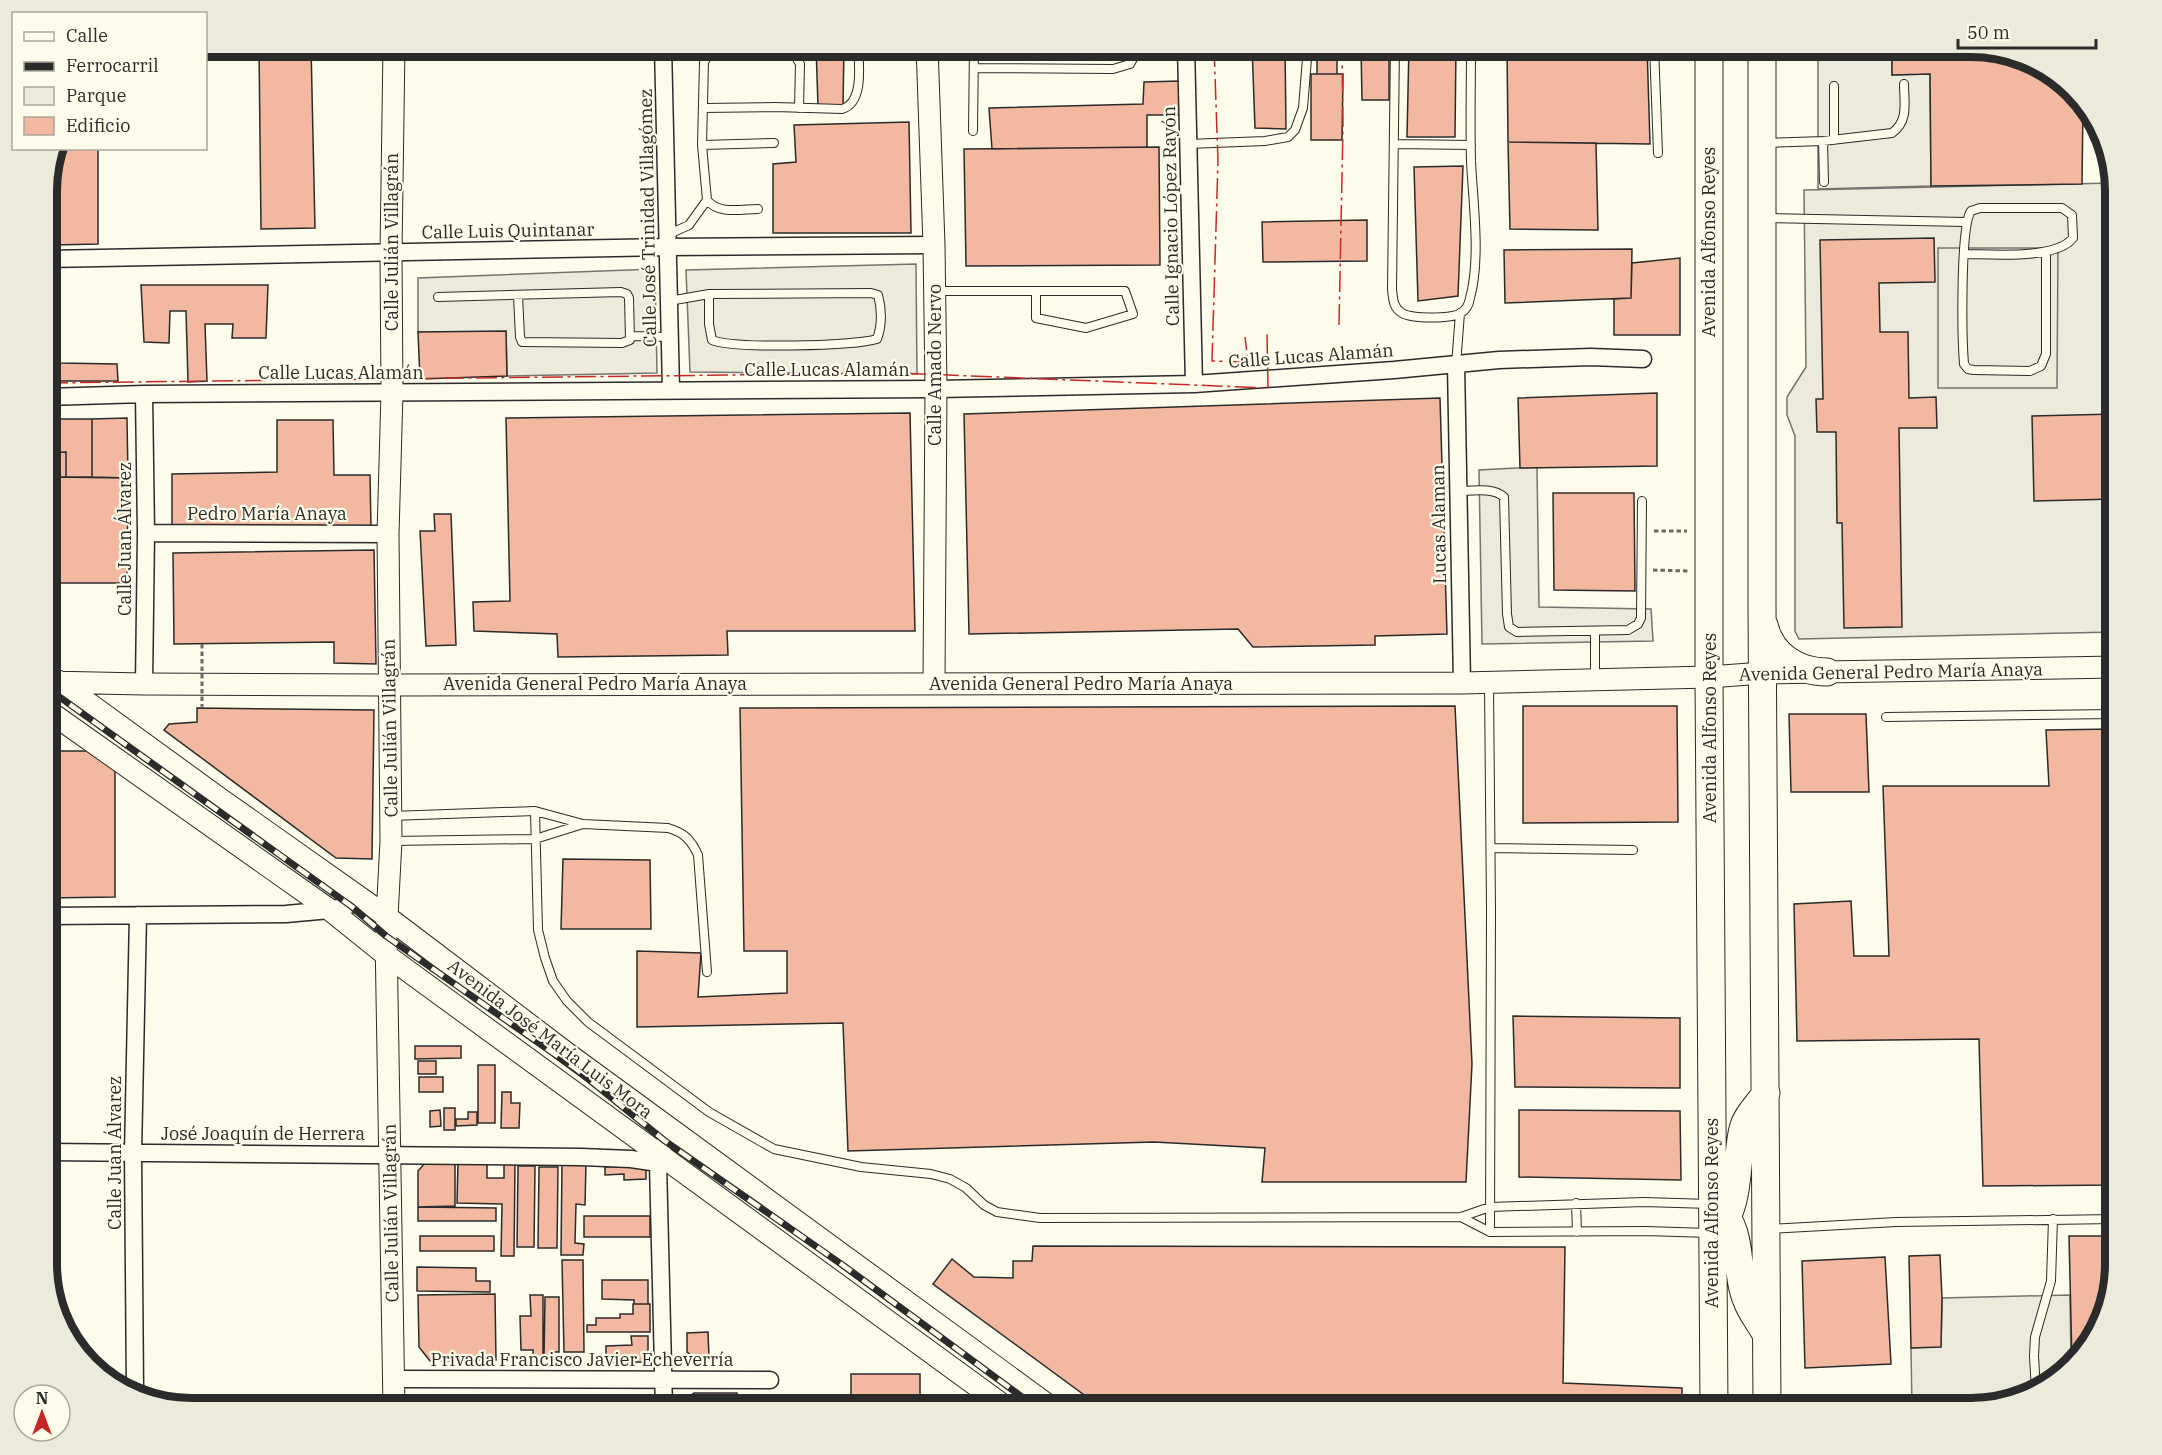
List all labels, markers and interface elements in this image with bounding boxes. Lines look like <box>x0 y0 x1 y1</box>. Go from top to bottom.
legend <box>12 12 207 150</box>
scale bar <box>1958 12 2096 50</box>
text: 50 m <box>1967 21 2010 44</box>
text: Calle <box>66 24 108 47</box>
text: Ferrocarril <box>66 54 159 77</box>
text: Parque <box>66 84 126 107</box>
street label: Calle José Trinidad Villagómez <box>634 89 661 347</box>
street label: Calle Ignacio López Rayón <box>1157 106 1184 326</box>
text: Edificio <box>66 114 130 137</box>
street label: Avenida Alfonso Reyes <box>1697 147 1720 337</box>
street label: Calle Julián Villagrán <box>380 153 403 331</box>
street label: Calle Luis Quintanar <box>421 217 595 244</box>
street label: Calle Amado Nervo <box>923 284 946 446</box>
street label: Calle Lucas Alamán <box>1228 338 1394 373</box>
street label: Calle Lucas Alamán <box>744 358 910 381</box>
street label: Calle Lucas Alamán <box>258 361 424 384</box>
street label: Calle Juan Álvarez <box>113 462 136 616</box>
street label: Lucas Alaman <box>1426 464 1451 584</box>
street label: Pedro María Anaya <box>187 502 347 525</box>
street label: Avenida Alfonso Reyes <box>1698 633 1721 823</box>
street label: Calle Julián Villagrán <box>376 638 403 818</box>
street label: Avenida General Pedro María Anaya <box>1739 657 2043 686</box>
street label: Avenida General Pedro María Anaya <box>443 672 747 695</box>
street label: Avenida General Pedro María Anaya <box>929 672 1233 695</box>
street label: Avenida José María Luis Mora <box>443 954 658 1123</box>
street label: Calle Juan Álvarez <box>103 1076 126 1230</box>
street label: Avenida Alfonso Reyes <box>1700 1118 1723 1308</box>
street label: José Joaquín de Herrera <box>161 1122 365 1145</box>
street label: Calle Julián Villagrán <box>377 1123 404 1303</box>
street label: Privada Francisco Javier Echeverría <box>430 1348 734 1371</box>
north arrow <box>12 1383 72 1443</box>
text: N <box>36 1388 48 1408</box>

